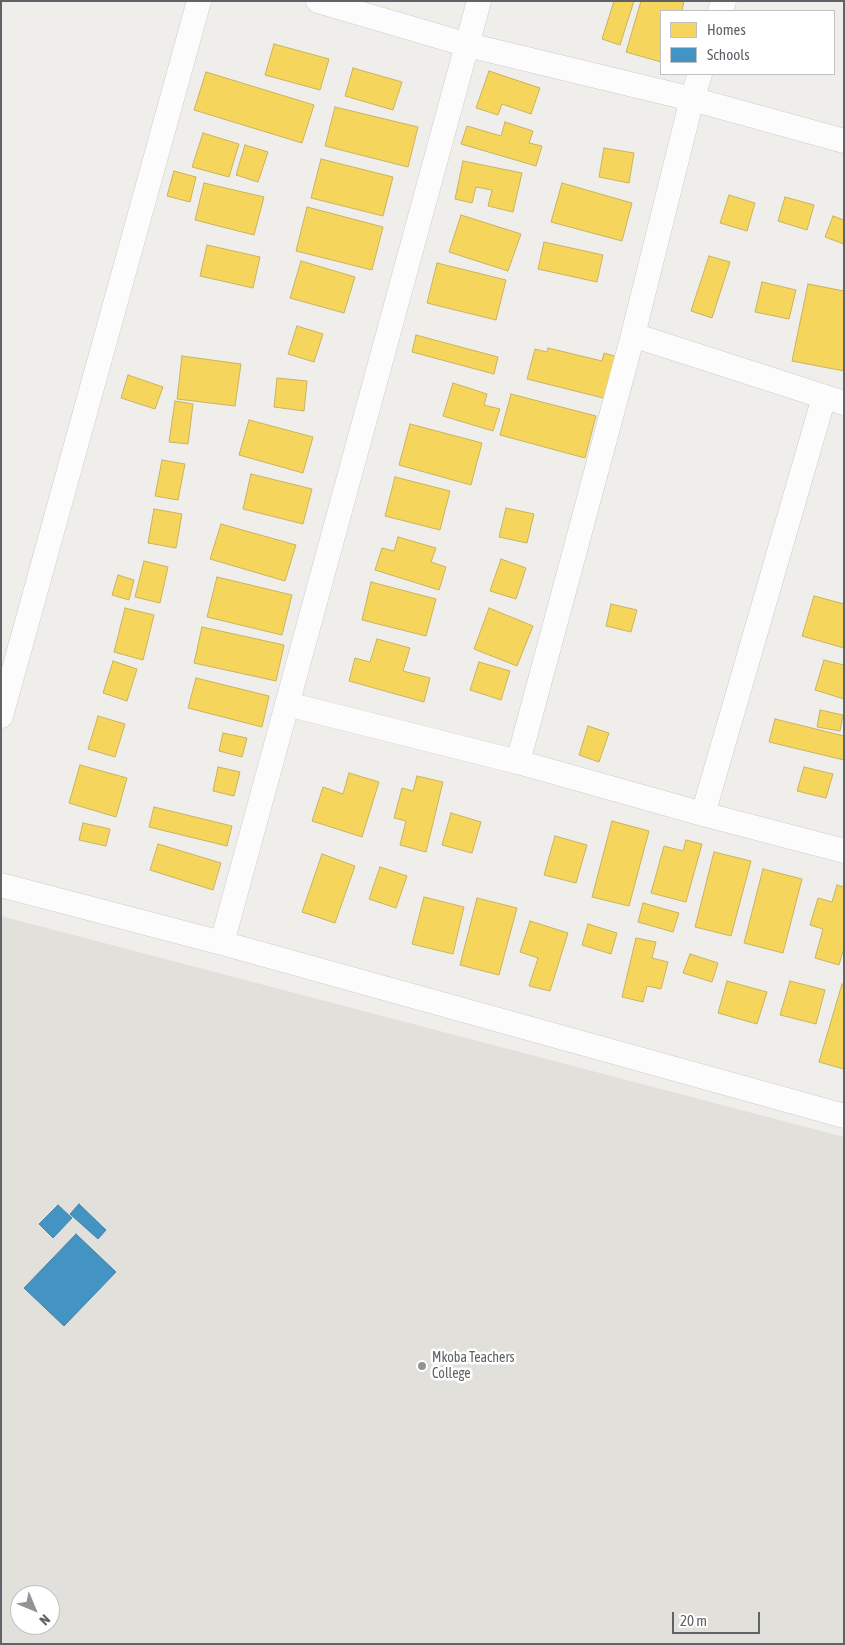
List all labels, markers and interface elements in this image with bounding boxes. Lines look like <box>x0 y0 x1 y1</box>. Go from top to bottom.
legend <box>660 10 835 75</box>
text: Homes <box>707 21 746 38</box>
text: Schools <box>707 46 750 63</box>
place label: Mkoba Teachers College <box>432 1350 514 1382</box>
marker: Mkoba Teachers College <box>416 1360 428 1372</box>
north arrow <box>10 1585 60 1635</box>
scale bar <box>675 1602 762 1634</box>
text: N <box>36 1611 53 1628</box>
text: 20 m <box>680 1612 707 1629</box>

